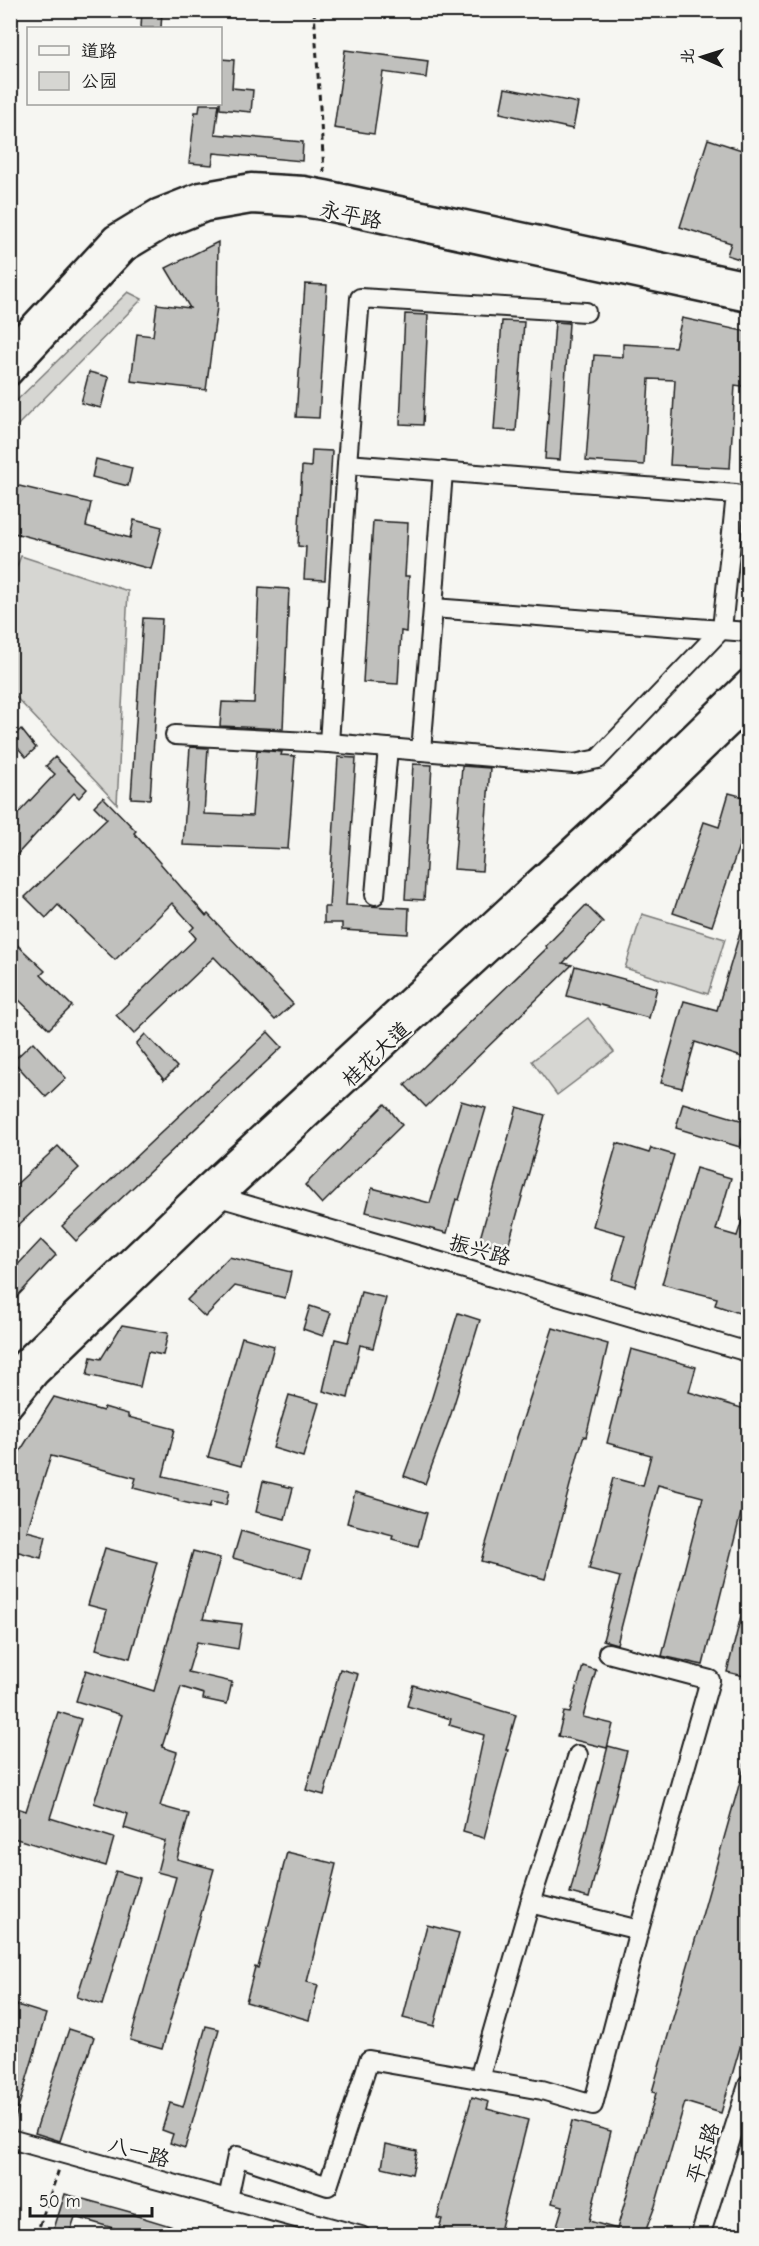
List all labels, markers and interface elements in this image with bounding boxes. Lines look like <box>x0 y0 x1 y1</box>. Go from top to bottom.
legend <box>27 27 222 105</box>
north arrow <box>672 27 732 87</box>
text: 道路 <box>81 41 117 62</box>
text: 北 <box>679 48 697 65</box>
text: 公园 <box>81 71 117 92</box>
street label: 永平路 <box>318 197 384 233</box>
street label: 桂花大道 <box>337 1017 415 1091</box>
street label: 振兴路 <box>446 1230 514 1270</box>
street label: 平乐路 <box>682 2119 724 2187</box>
street label: 八一路 <box>105 2132 173 2172</box>
scale bar <box>30 2180 152 2218</box>
text: 50 m <box>39 2191 81 2212</box>

